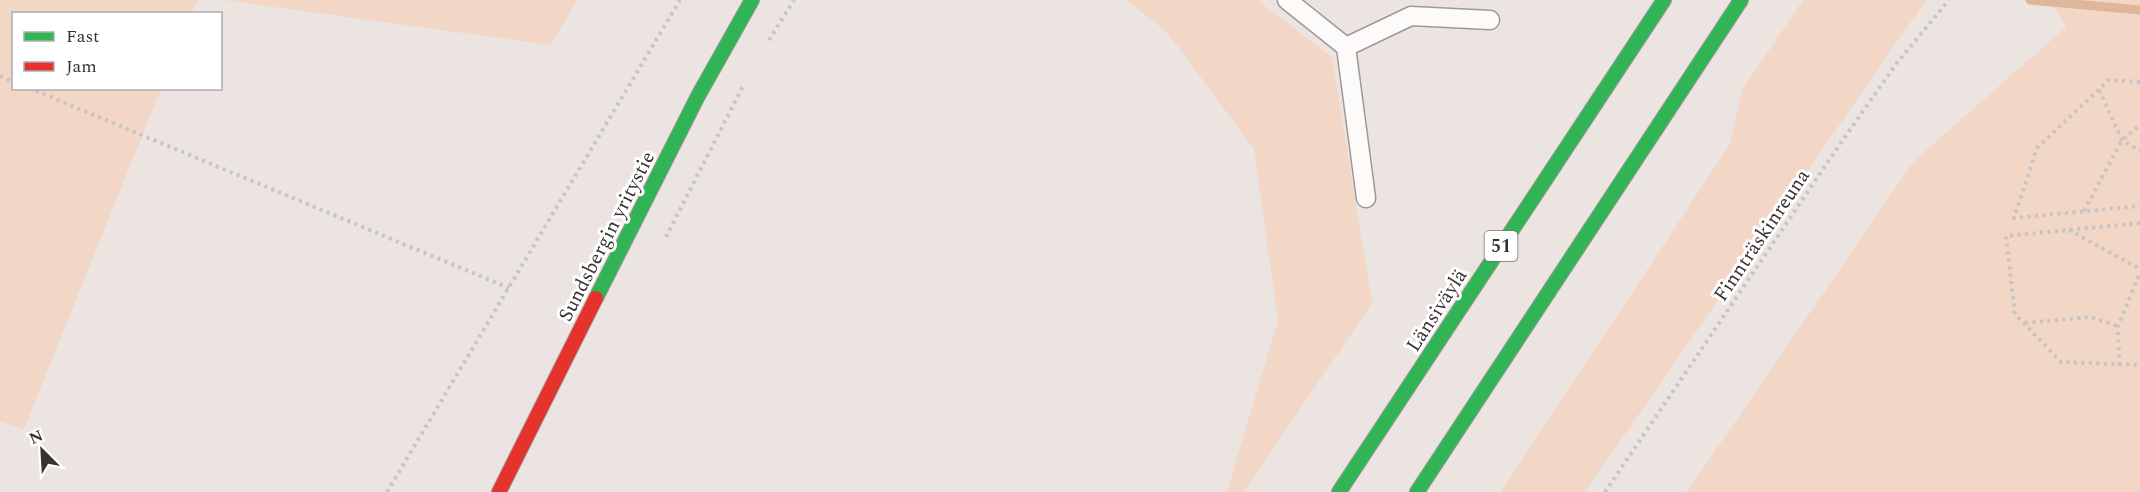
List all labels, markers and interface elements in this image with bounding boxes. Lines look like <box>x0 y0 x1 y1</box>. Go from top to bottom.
legend <box>12 12 222 90</box>
text: Fast <box>66 23 99 50</box>
text: Jam <box>66 53 97 80</box>
street label: Sundsbergin yritystie <box>551 146 663 327</box>
street label: Finnträskinreuna <box>1706 163 1818 308</box>
road number: 51 <box>1484 231 1518 261</box>
street label: Länsiväylä <box>1399 263 1475 358</box>
north arrow <box>12 420 72 480</box>
text: N <box>25 424 47 451</box>

